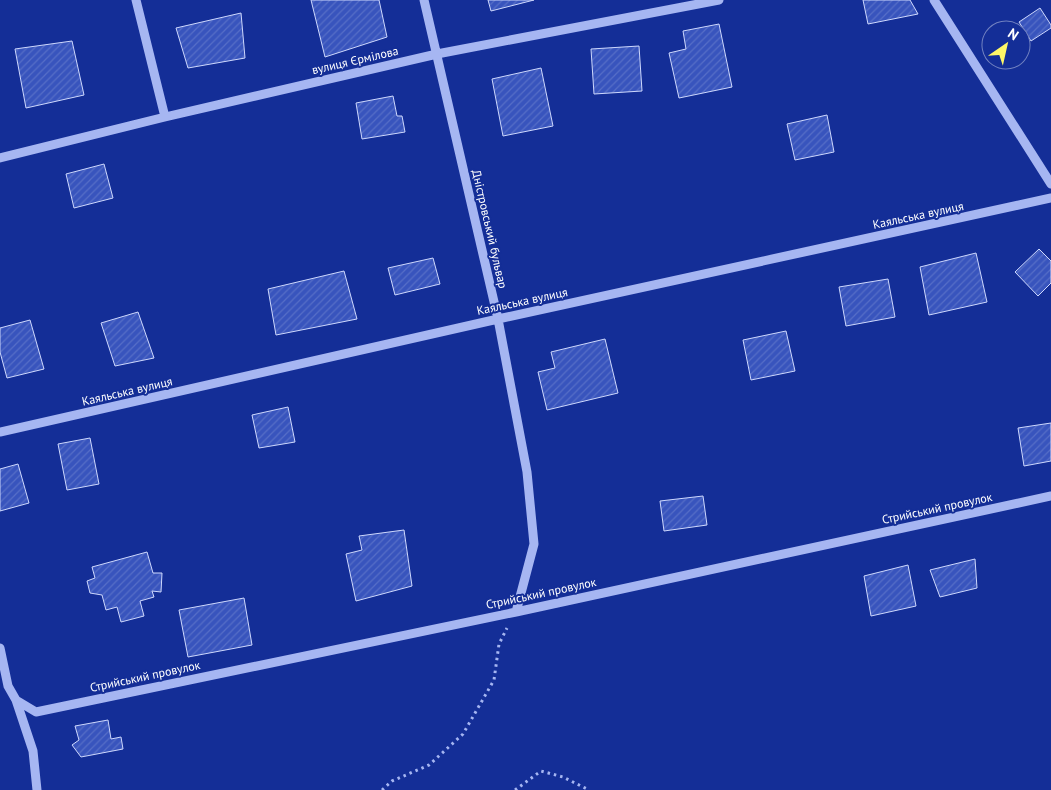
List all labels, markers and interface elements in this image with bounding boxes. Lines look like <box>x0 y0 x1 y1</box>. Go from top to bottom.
north arrow <box>981 20 1031 70</box>
text: N <box>1004 24 1022 44</box>
street label: вулиця Єрмілова <box>310 43 400 77</box>
street label: Дністровський бульвар <box>469 168 511 290</box>
street label: Каяльська вулиця <box>871 198 965 232</box>
street label: Каяльська вулиця <box>475 284 569 318</box>
street label: Каяльська вулиця <box>80 373 174 409</box>
street label: Стрийський провулок <box>880 489 994 527</box>
street label: Стрийський провулок <box>484 574 598 612</box>
street label: Стрийський провулок <box>88 657 202 695</box>

